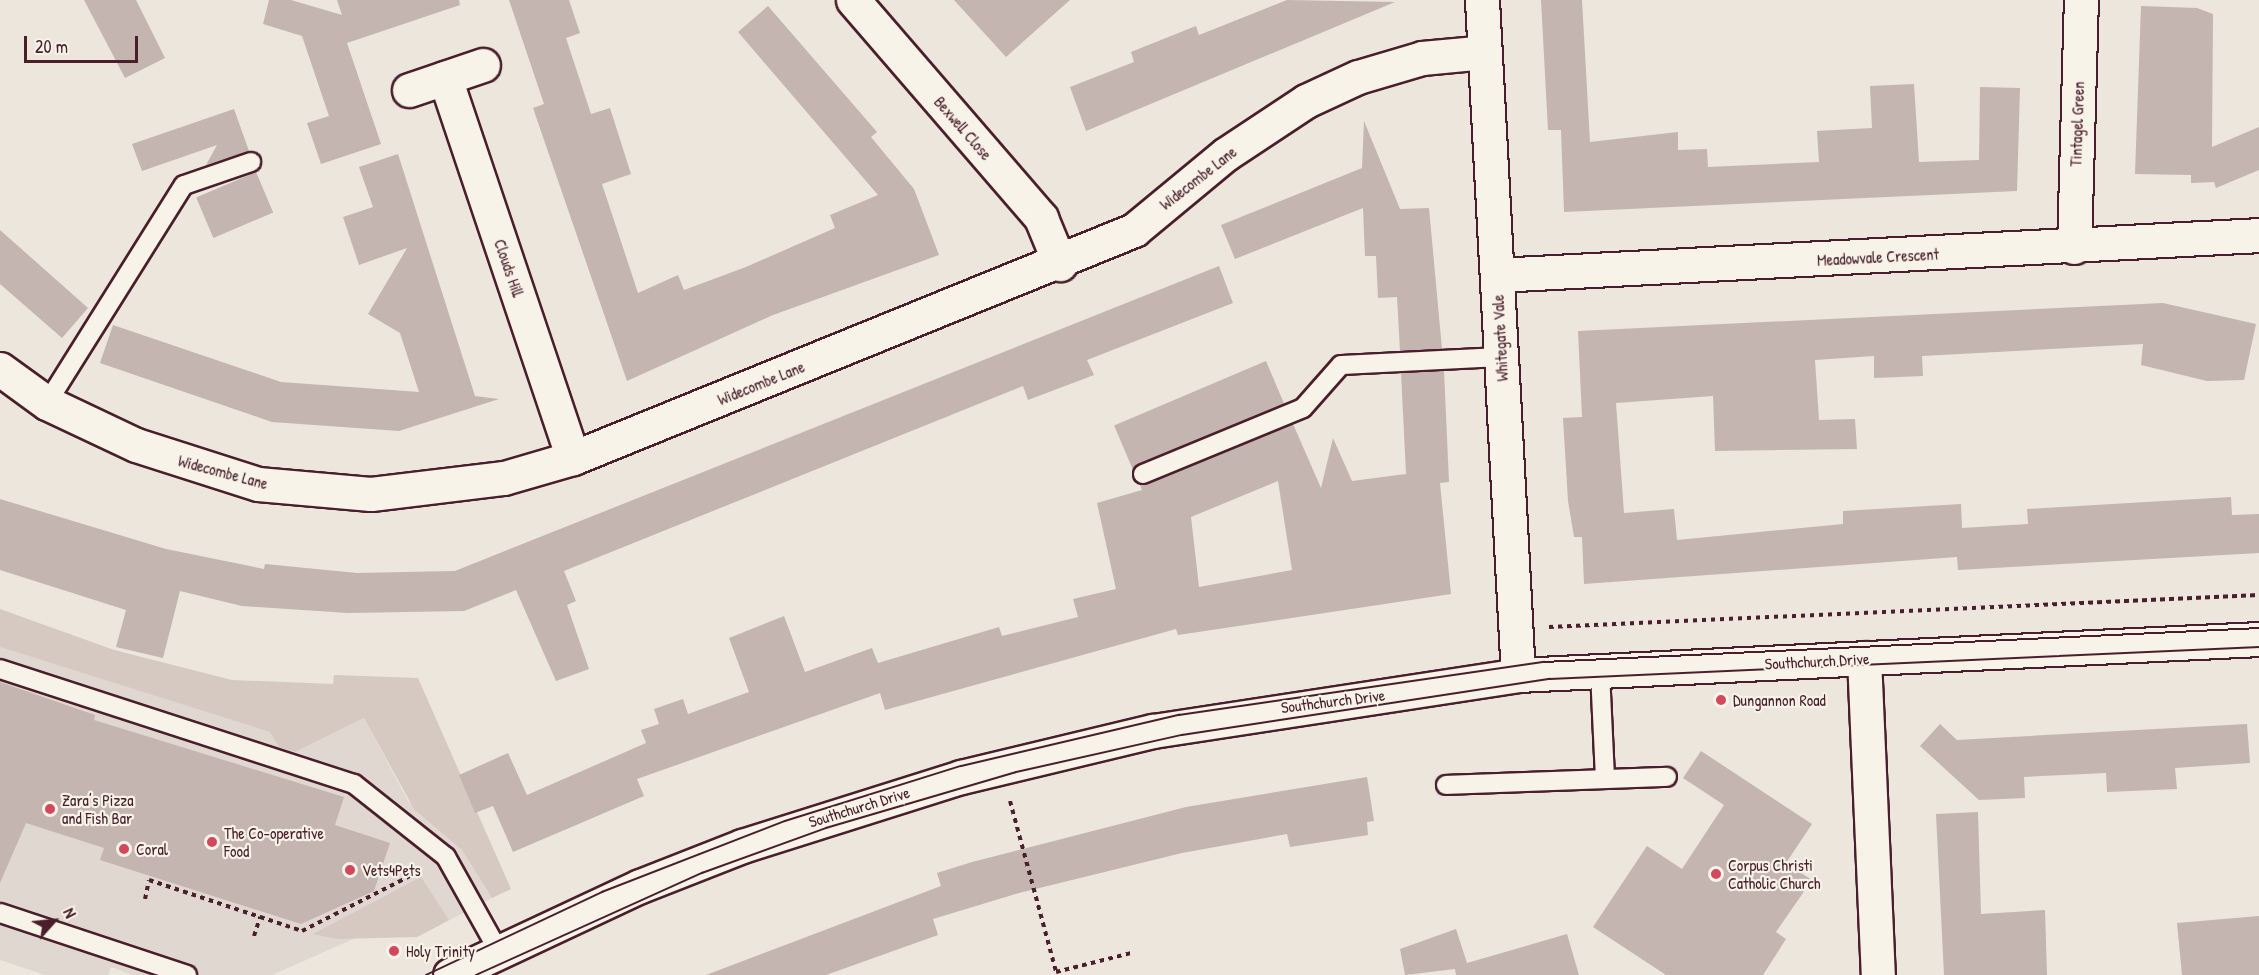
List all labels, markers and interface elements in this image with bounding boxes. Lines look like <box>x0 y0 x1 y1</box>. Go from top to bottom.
scale bar <box>27 24 141 62</box>
text: 20 m <box>35 34 68 59</box>
street label: Tintagel Green <box>2066 81 2088 167</box>
street label: Bexwell Close <box>930 92 996 164</box>
street label: Widecombe Lane <box>1156 142 1240 214</box>
street label: Clouds Hill <box>490 237 528 299</box>
street label: Meadowvale Crescent <box>1817 244 1939 270</box>
street label: Whitegate Vale <box>1488 294 1512 382</box>
street label: Widecombe Lane <box>715 357 807 409</box>
street label: Widecombe Lane <box>176 451 270 493</box>
street label: Southchurch Drive <box>1764 649 1870 673</box>
street label: Southchurch Drive <box>1280 685 1386 717</box>
place label: Dungannon Road <box>1733 690 1826 710</box>
marker: Dungannon Road <box>1714 693 1728 707</box>
street label: Southchurch Drive <box>806 783 912 831</box>
place label: Zara’s Pizza and Fish Bar <box>62 790 133 828</box>
marker: Zara’s Pizza and Fish Bar <box>43 802 57 816</box>
place label: The Co-operative Food <box>224 823 324 861</box>
marker: The Co-operative Food <box>205 835 219 849</box>
place label: Coral <box>136 839 168 859</box>
marker: Coral <box>117 842 131 856</box>
place label: Corpus Christi Catholic Church <box>1728 855 1820 893</box>
place label: Vets4Pets <box>362 860 421 880</box>
marker: Vets4Pets <box>343 863 357 877</box>
marker: Corpus Christi Catholic Church <box>1709 867 1723 881</box>
north arrow <box>24 891 84 951</box>
text: N <box>58 904 82 922</box>
place label: Holy Trinity <box>406 941 475 961</box>
marker: Holy Trinity <box>387 944 401 958</box>

